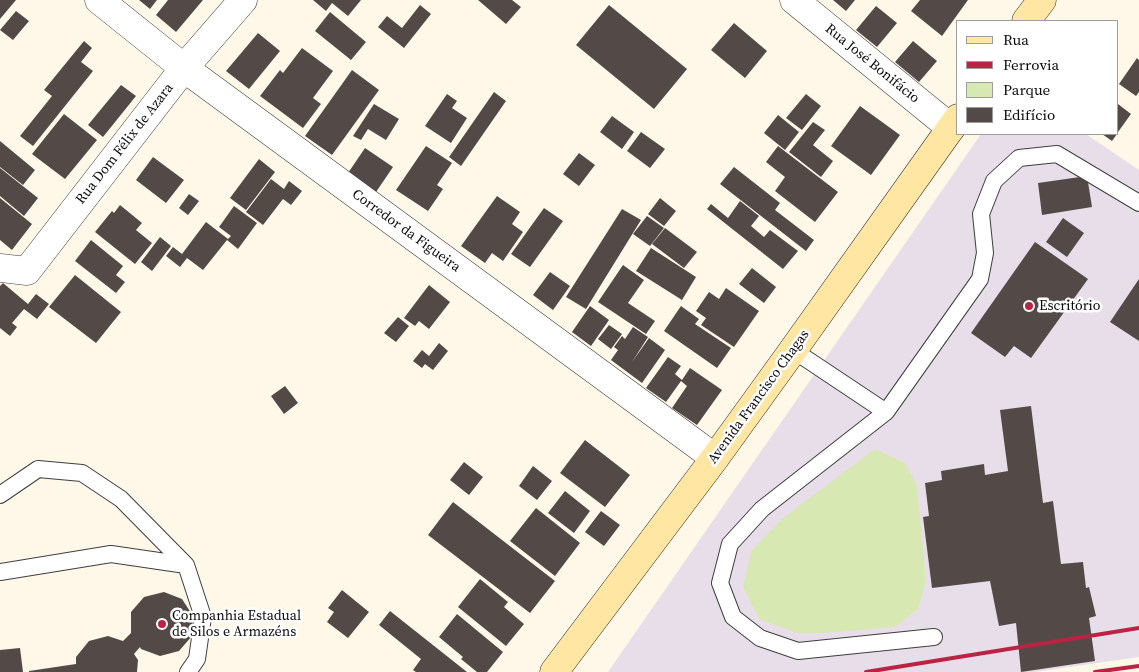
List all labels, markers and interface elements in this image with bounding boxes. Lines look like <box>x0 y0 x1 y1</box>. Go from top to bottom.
legend <box>956 20 1119 135</box>
street label: Rua José Bonifácio <box>821 21 923 107</box>
text: Rua <box>1003 29 1029 50</box>
text: Ferrovia <box>1003 54 1059 75</box>
text: Parque <box>1003 79 1050 100</box>
street label: Rua Dom Félix de Azara <box>73 80 177 208</box>
text: Edifício <box>1003 104 1055 125</box>
street label: Corredor da Figueira <box>348 186 464 276</box>
place label: Escritório <box>1039 298 1100 314</box>
marker: Escritório <box>1023 300 1035 312</box>
street label: Avenida Francisco Chagas <box>705 327 813 467</box>
place label: Companhia Estadual de Silos e Armazéns <box>172 608 301 640</box>
marker: Companhia Estadual de Silos e Armazéns <box>156 618 168 630</box>

